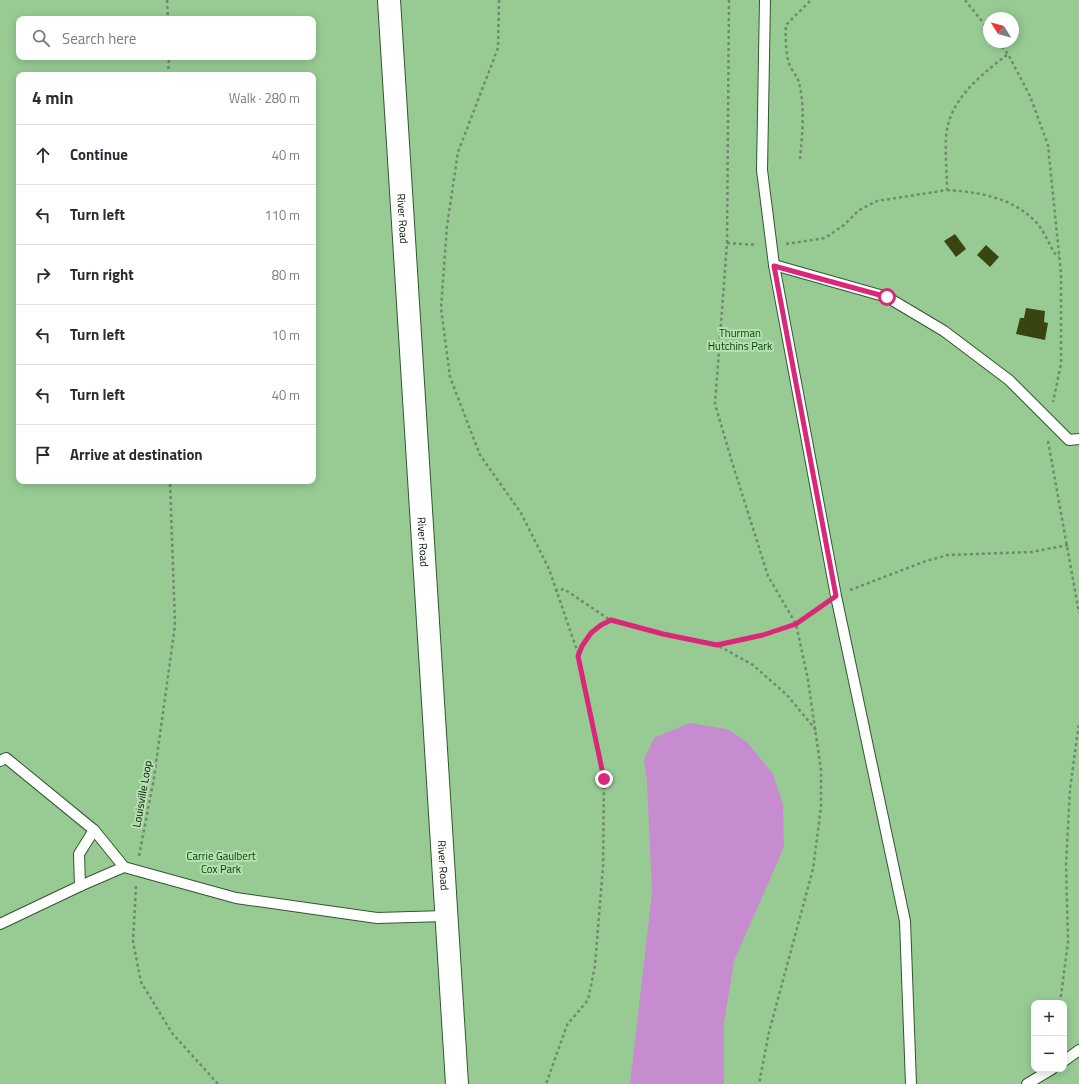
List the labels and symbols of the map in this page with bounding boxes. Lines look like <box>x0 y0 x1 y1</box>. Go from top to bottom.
north arrow <box>983 12 1019 48</box>
street label: River Road <box>393 193 412 244</box>
route start <box>878 288 896 306</box>
park label: Thurman Hutchins Park <box>708 325 773 354</box>
street label: River Road <box>413 516 433 568</box>
street label: Louisville Loop <box>128 759 156 829</box>
route end <box>595 770 613 788</box>
street label: River Road <box>434 840 453 891</box>
park label: Carrie Gaulbert Cox Park <box>186 848 256 877</box>

